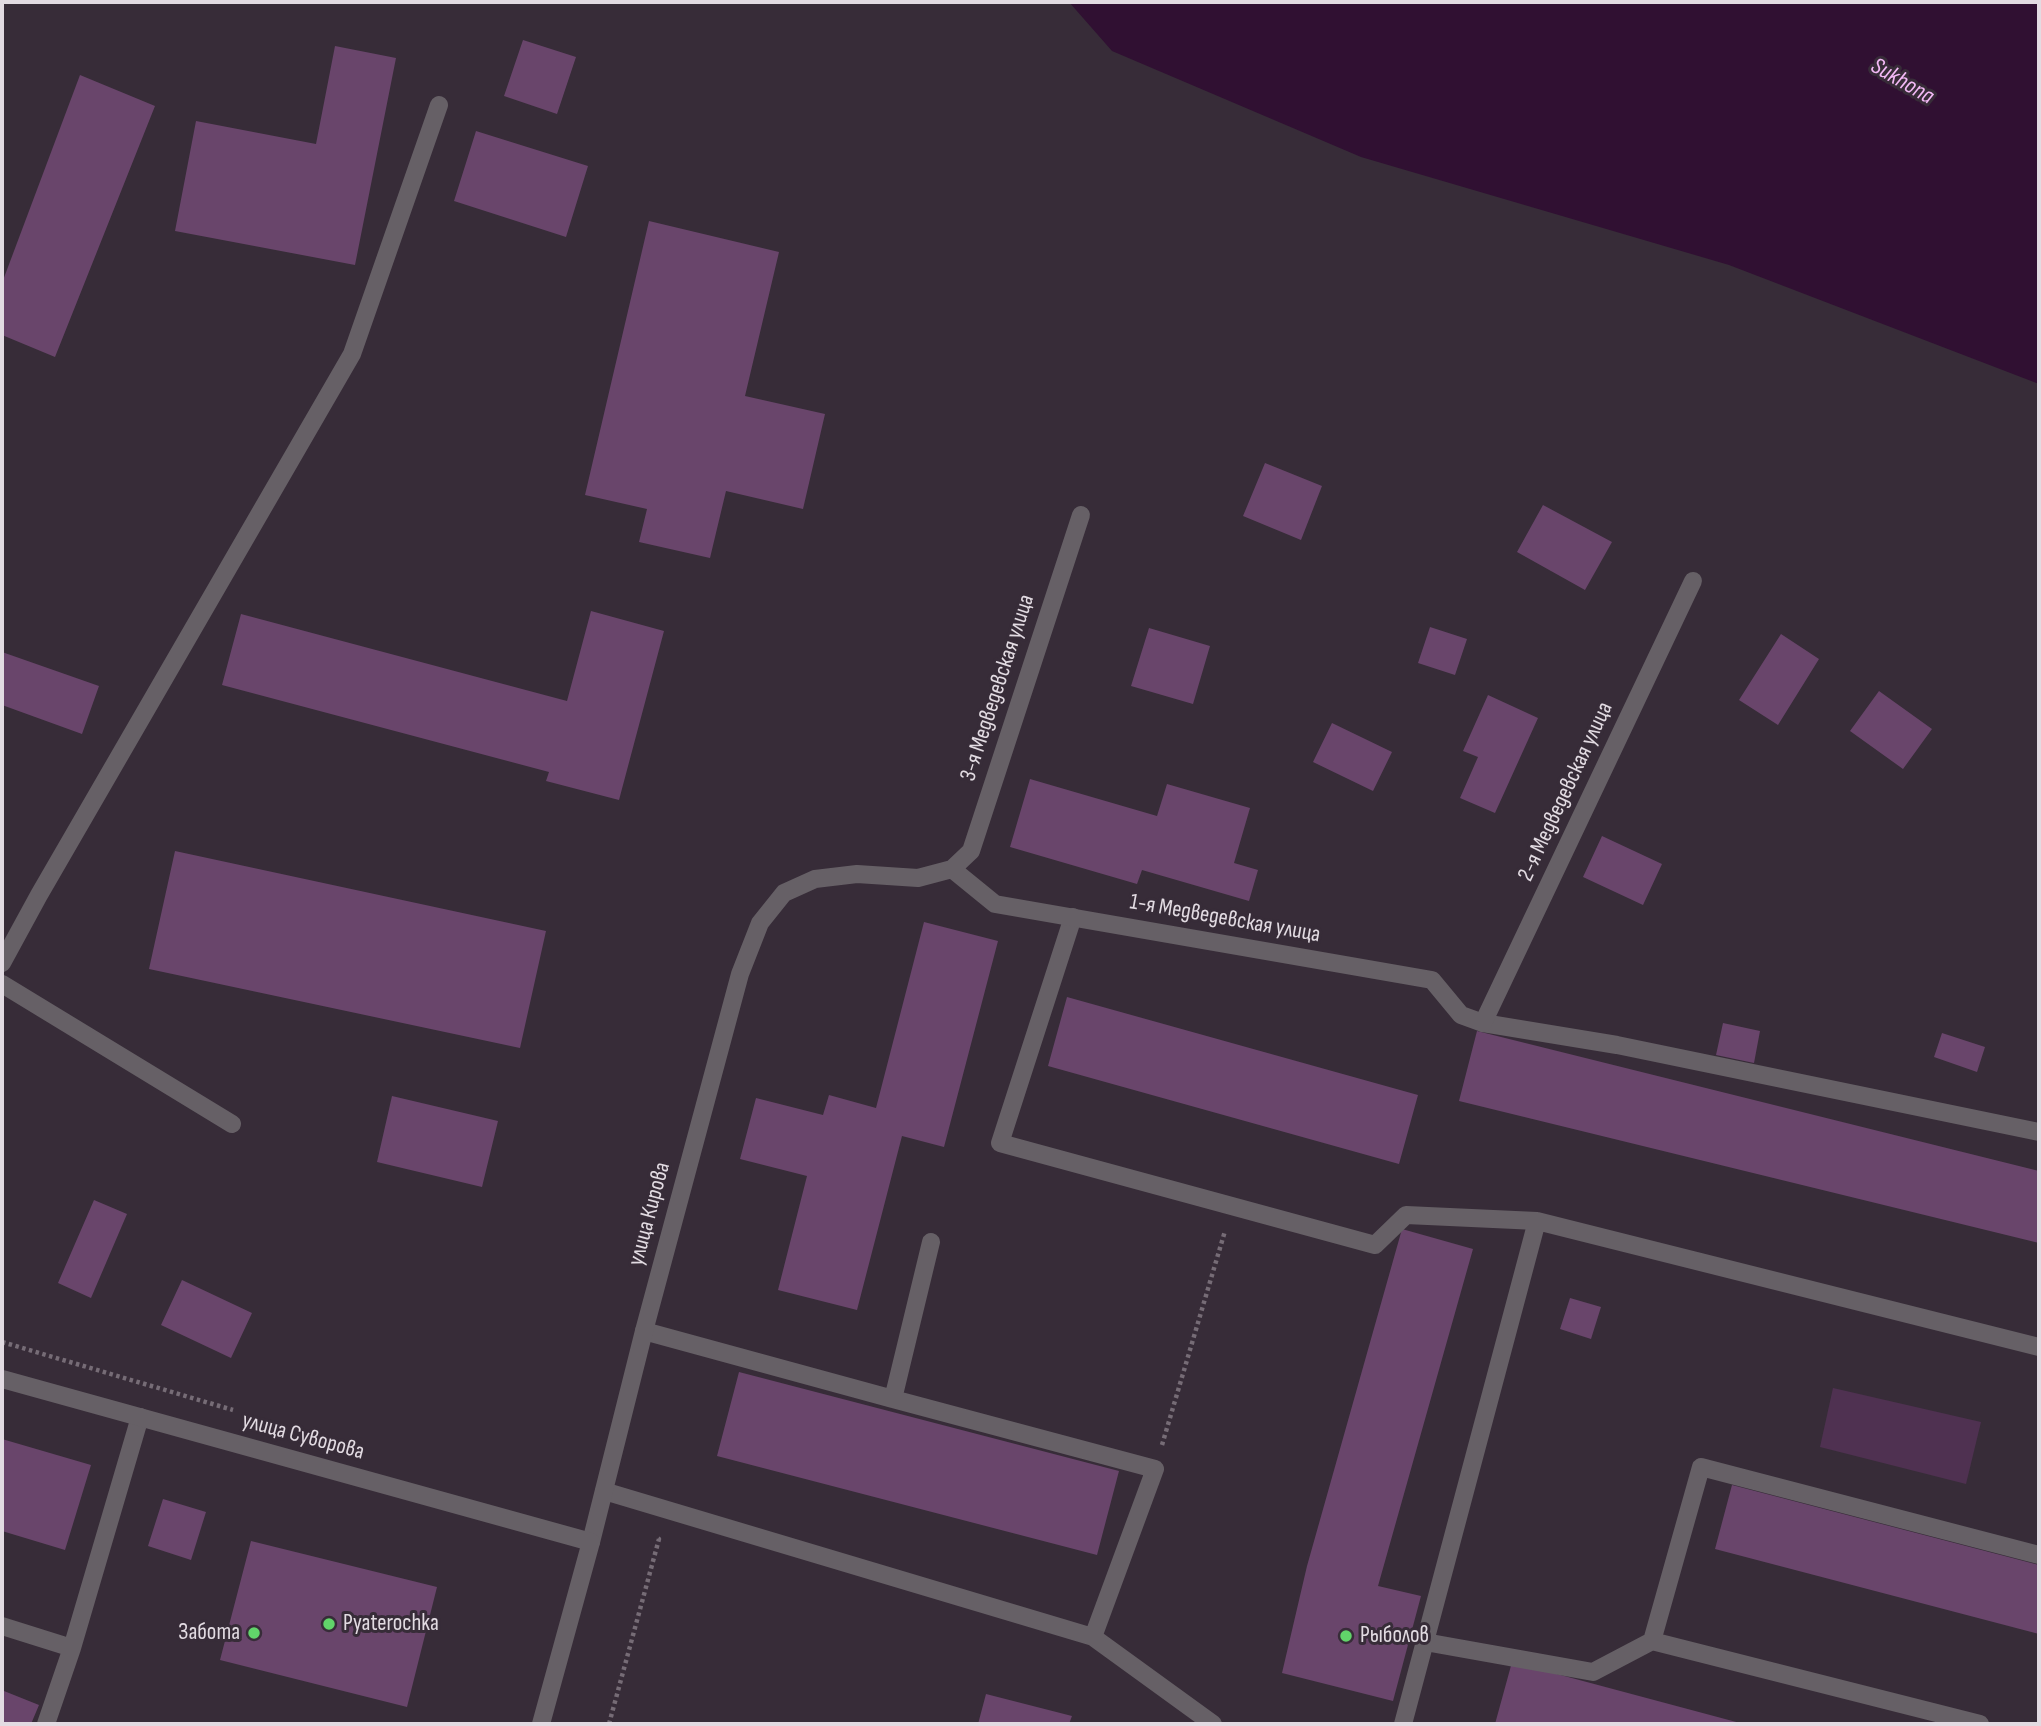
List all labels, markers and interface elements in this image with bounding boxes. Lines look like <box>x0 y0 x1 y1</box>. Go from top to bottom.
water label: Sukhona <box>1865 52 1939 112</box>
street label: 3-я Медведевская улица <box>955 591 1041 785</box>
street label: 2-я Медведевская улица <box>1512 698 1620 886</box>
street label: 1-я Медведевская улица <box>1128 889 1322 949</box>
street label: улица Кирова <box>623 1159 677 1269</box>
street label: улица Суворова <box>239 1407 367 1467</box>
place label: Pyaterochka <box>343 1610 439 1638</box>
marker: Pyaterochka <box>321 1616 337 1632</box>
place label: Забота <box>178 1619 240 1647</box>
place label: Рыболов <box>1360 1622 1429 1650</box>
marker: Забота <box>246 1625 262 1641</box>
marker: Рыболов <box>1338 1628 1354 1644</box>

